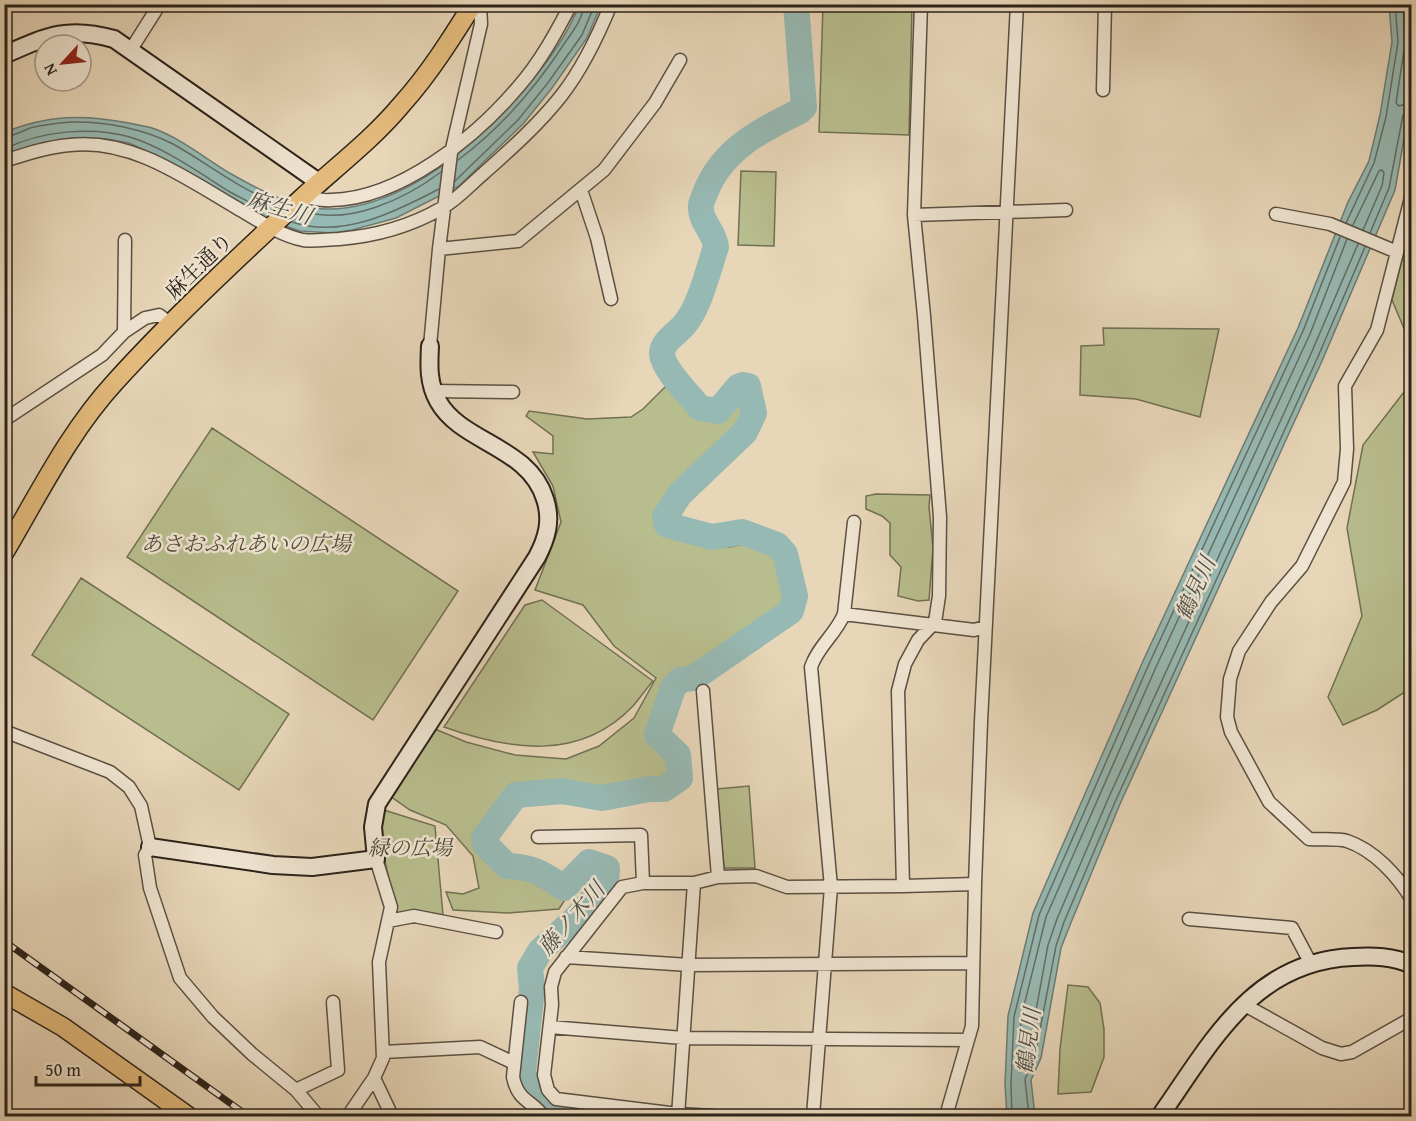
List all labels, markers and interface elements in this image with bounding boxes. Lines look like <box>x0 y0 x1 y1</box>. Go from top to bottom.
north arrow <box>33 33 93 93</box>
text: N <box>36 59 63 80</box>
water label: 麻生川 <box>244 182 318 233</box>
street label: 麻生通り <box>158 225 240 306</box>
park label: あさおふれあいの広場 <box>141 528 353 559</box>
water label: 鶴見川 <box>1167 550 1224 625</box>
park label: 緑の広場 <box>368 832 454 863</box>
water label: 藤ノ木川 <box>530 873 613 962</box>
water label: 鶴見川 <box>1008 1004 1048 1076</box>
scale bar <box>36 1049 140 1087</box>
text: 50 m <box>45 1056 81 1083</box>

